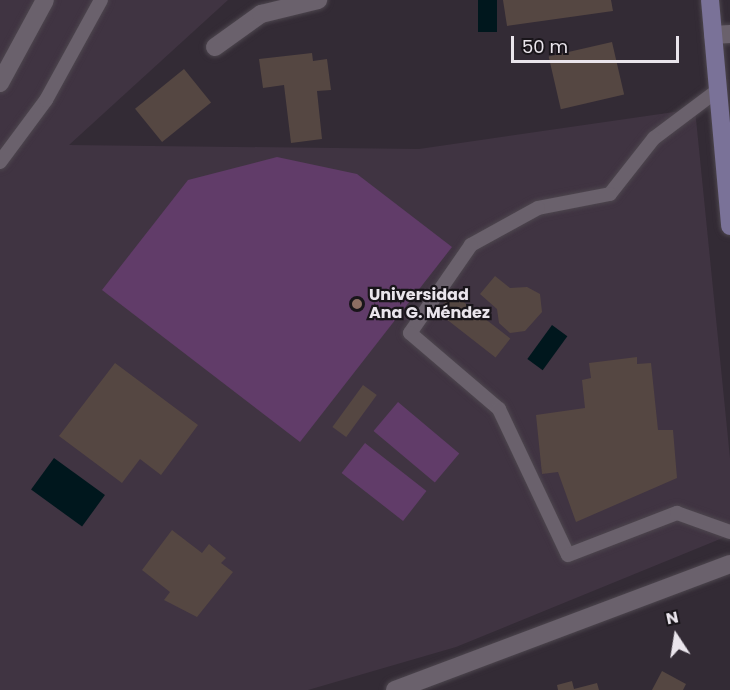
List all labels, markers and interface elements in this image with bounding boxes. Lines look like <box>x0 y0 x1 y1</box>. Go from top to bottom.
scale bar <box>514 24 682 62</box>
text: 50 m <box>522 34 568 59</box>
place label: Universidad Ana G. Méndez <box>369 285 490 323</box>
marker: Universidad Ana G. Méndez <box>350 297 364 311</box>
text: N <box>664 605 680 630</box>
north arrow <box>646 606 706 666</box>

